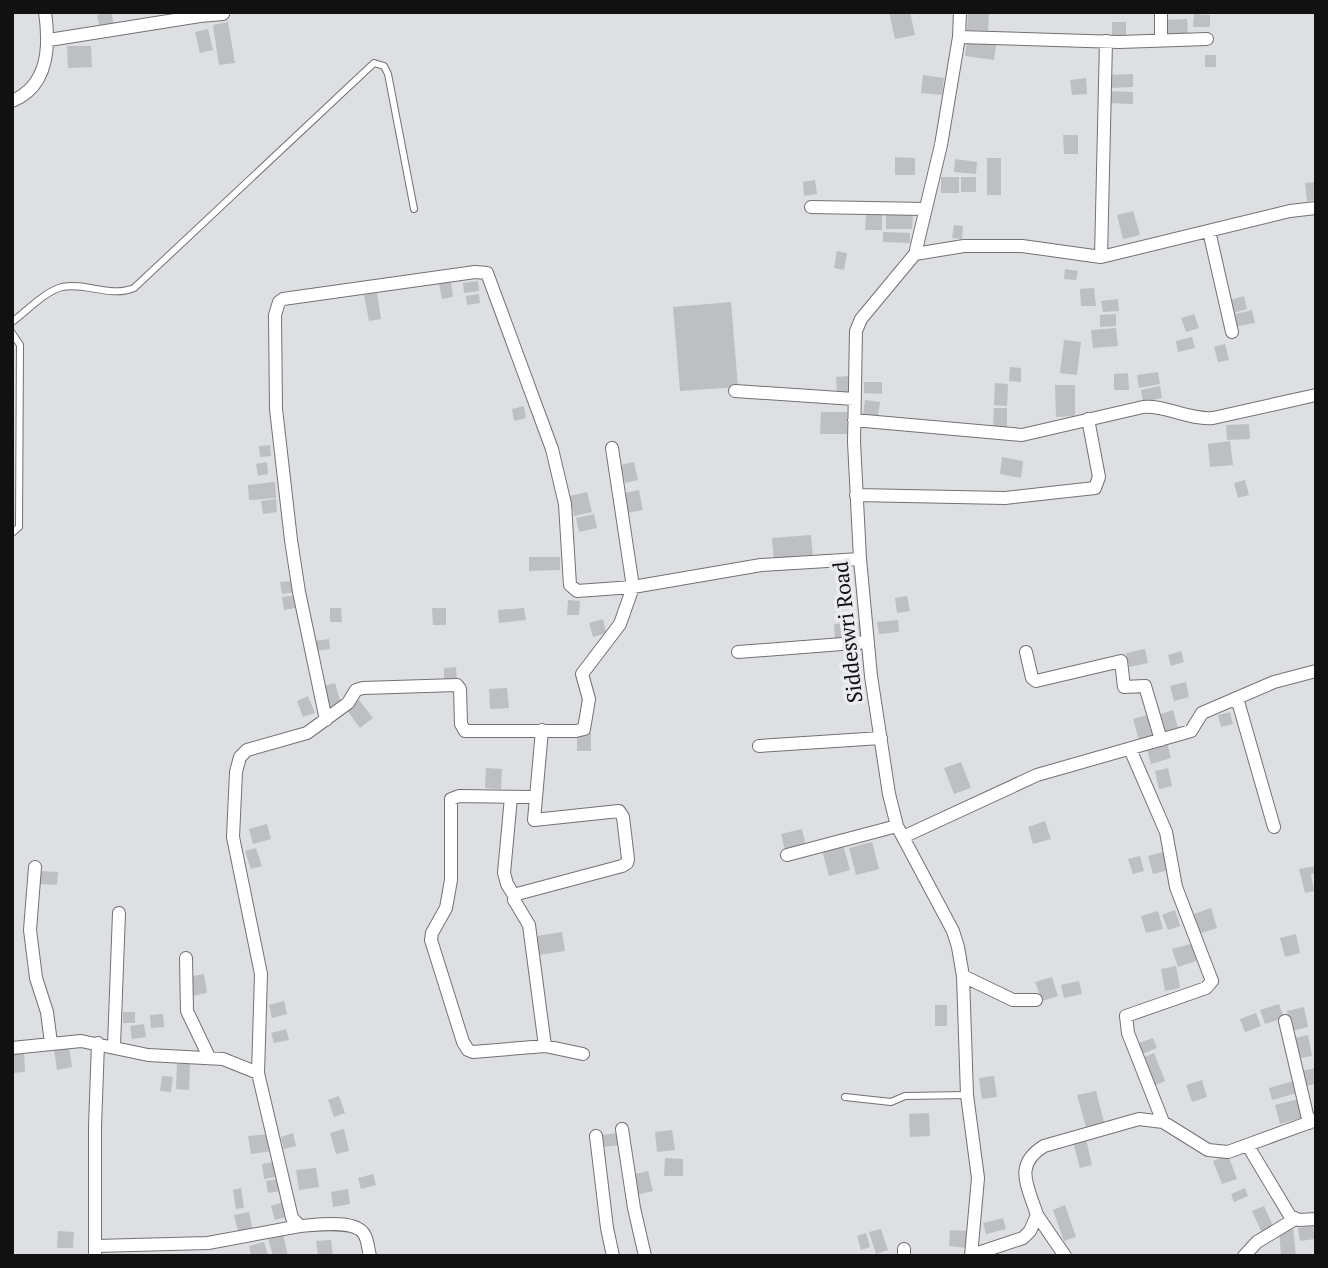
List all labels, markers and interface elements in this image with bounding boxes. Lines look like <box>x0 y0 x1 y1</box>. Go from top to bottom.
street label: Siddeswri Road <box>826 560 868 704</box>

